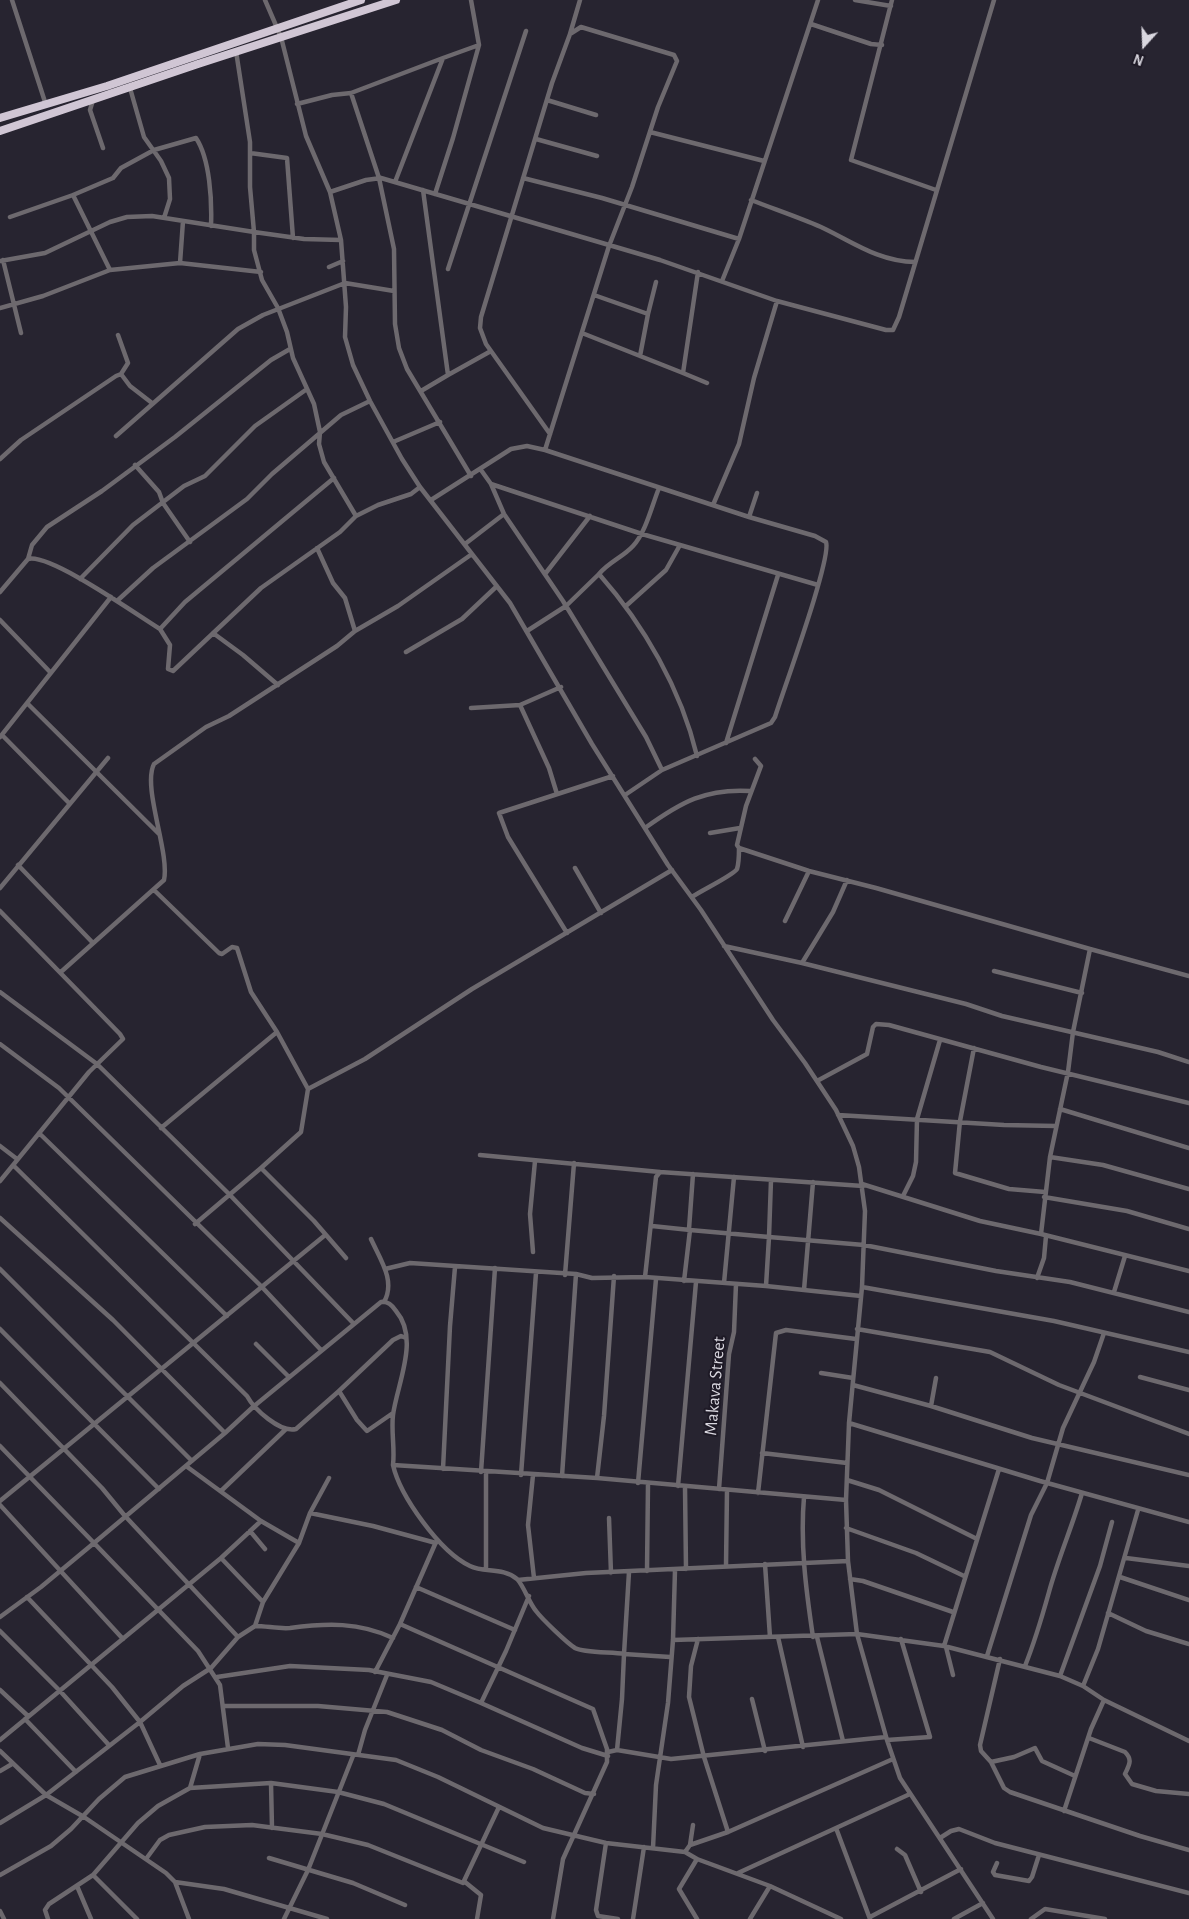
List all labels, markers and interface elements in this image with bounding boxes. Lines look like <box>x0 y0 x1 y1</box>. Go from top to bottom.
north arrow <box>1119 20 1169 70</box>
text: N <box>1132 51 1146 67</box>
street label: Makava Street <box>700 1336 730 1436</box>

